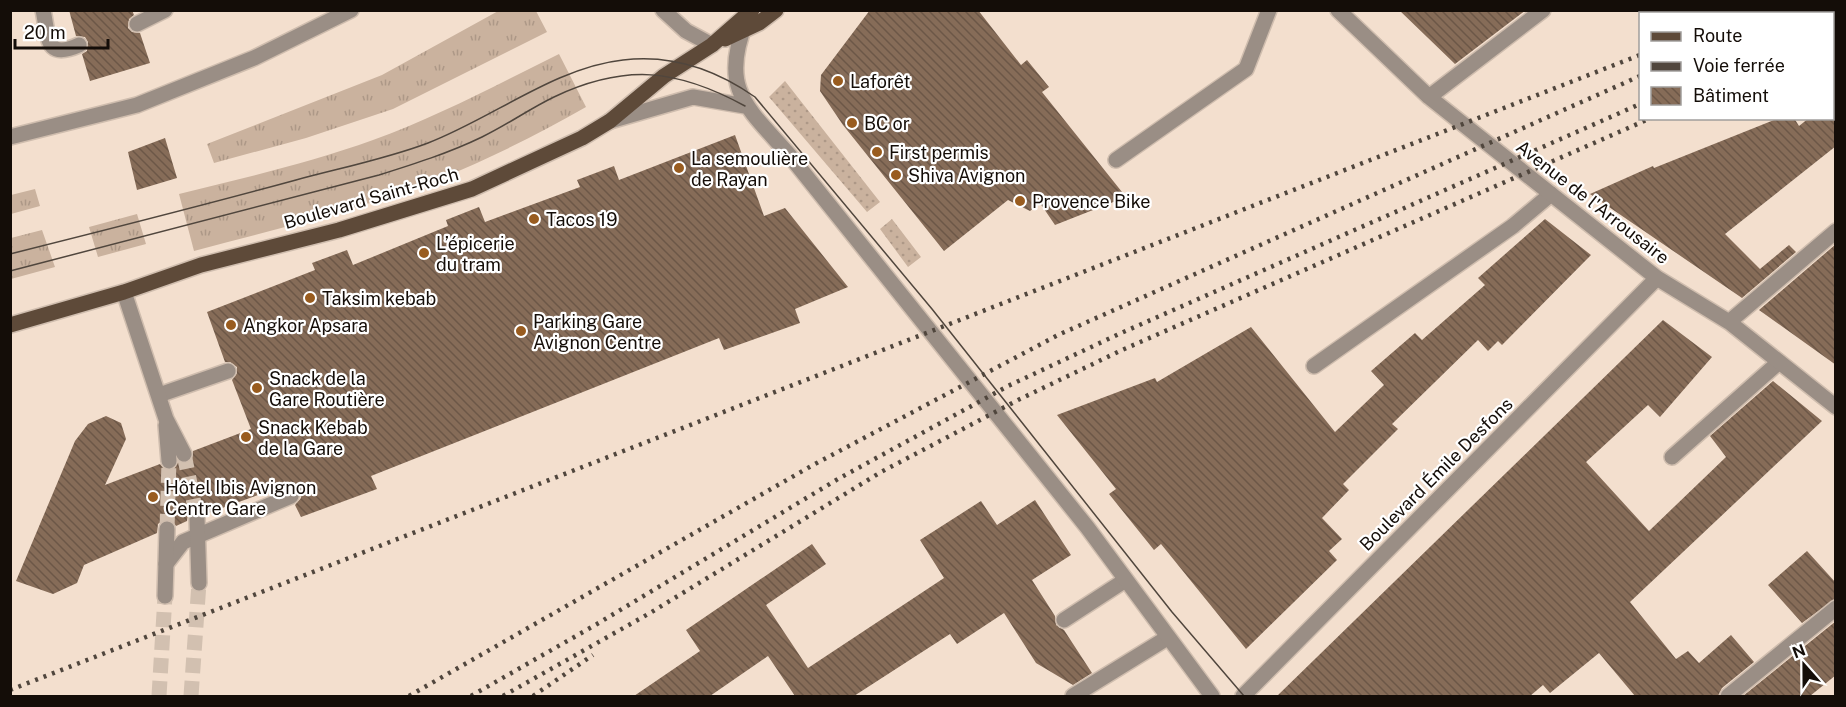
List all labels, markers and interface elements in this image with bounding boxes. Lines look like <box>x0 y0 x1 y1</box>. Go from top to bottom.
scale bar <box>15 12 108 50</box>
legend <box>1639 12 1834 120</box>
text: 20 m <box>24 22 66 43</box>
text: Route <box>1693 25 1742 46</box>
text: Voie ferrée <box>1693 55 1785 76</box>
place label: Laforêt <box>850 71 911 92</box>
marker: Laforêt <box>831 74 845 88</box>
text: Bâtiment <box>1693 85 1769 106</box>
place label: BC or <box>864 113 910 134</box>
marker: BC or <box>845 116 859 130</box>
street label: Avenue de l'Arrousaire <box>1512 136 1674 268</box>
place label: First permis <box>889 142 989 163</box>
marker: First permis <box>870 145 884 159</box>
place label: La semoulière de Rayan <box>691 148 808 190</box>
marker: La semoulière de Rayan <box>672 161 686 175</box>
street label: Boulevard Saint-Roch <box>281 163 461 233</box>
place label: Shiva Avignon <box>908 165 1025 186</box>
marker: Shiva Avignon <box>889 168 903 182</box>
place label: Provence Bike <box>1032 191 1151 212</box>
marker: Provence Bike <box>1013 194 1027 208</box>
place label: Tacos 19 <box>546 209 617 230</box>
marker: Tacos 19 <box>527 212 541 226</box>
place label: L’épicerie du tram <box>436 233 515 275</box>
marker: L’épicerie du tram <box>417 246 431 260</box>
place label: Taksim kebab <box>322 288 436 309</box>
marker: Taksim kebab <box>303 291 317 305</box>
place label: Parking Gare Avignon Centre <box>533 311 661 353</box>
place label: Angkor Apsara <box>243 315 368 336</box>
marker: Angkor Apsara <box>224 318 238 332</box>
marker: Parking Gare Avignon Centre <box>514 324 528 338</box>
place label: Snack de la Gare Routière <box>269 368 385 410</box>
marker: Snack de la Gare Routière <box>250 381 264 395</box>
street label: Boulevard Émile Desfons <box>1354 392 1517 555</box>
place label: Snack Kebab de la Gare <box>258 417 368 459</box>
marker: Snack Kebab de la Gare <box>239 430 253 444</box>
place label: Hôtel Ibis Avignon Centre Gare <box>165 477 316 519</box>
marker: Hôtel Ibis Avignon Centre Gare <box>146 490 160 504</box>
north arrow <box>1774 635 1834 695</box>
text: N <box>1790 640 1808 663</box>

